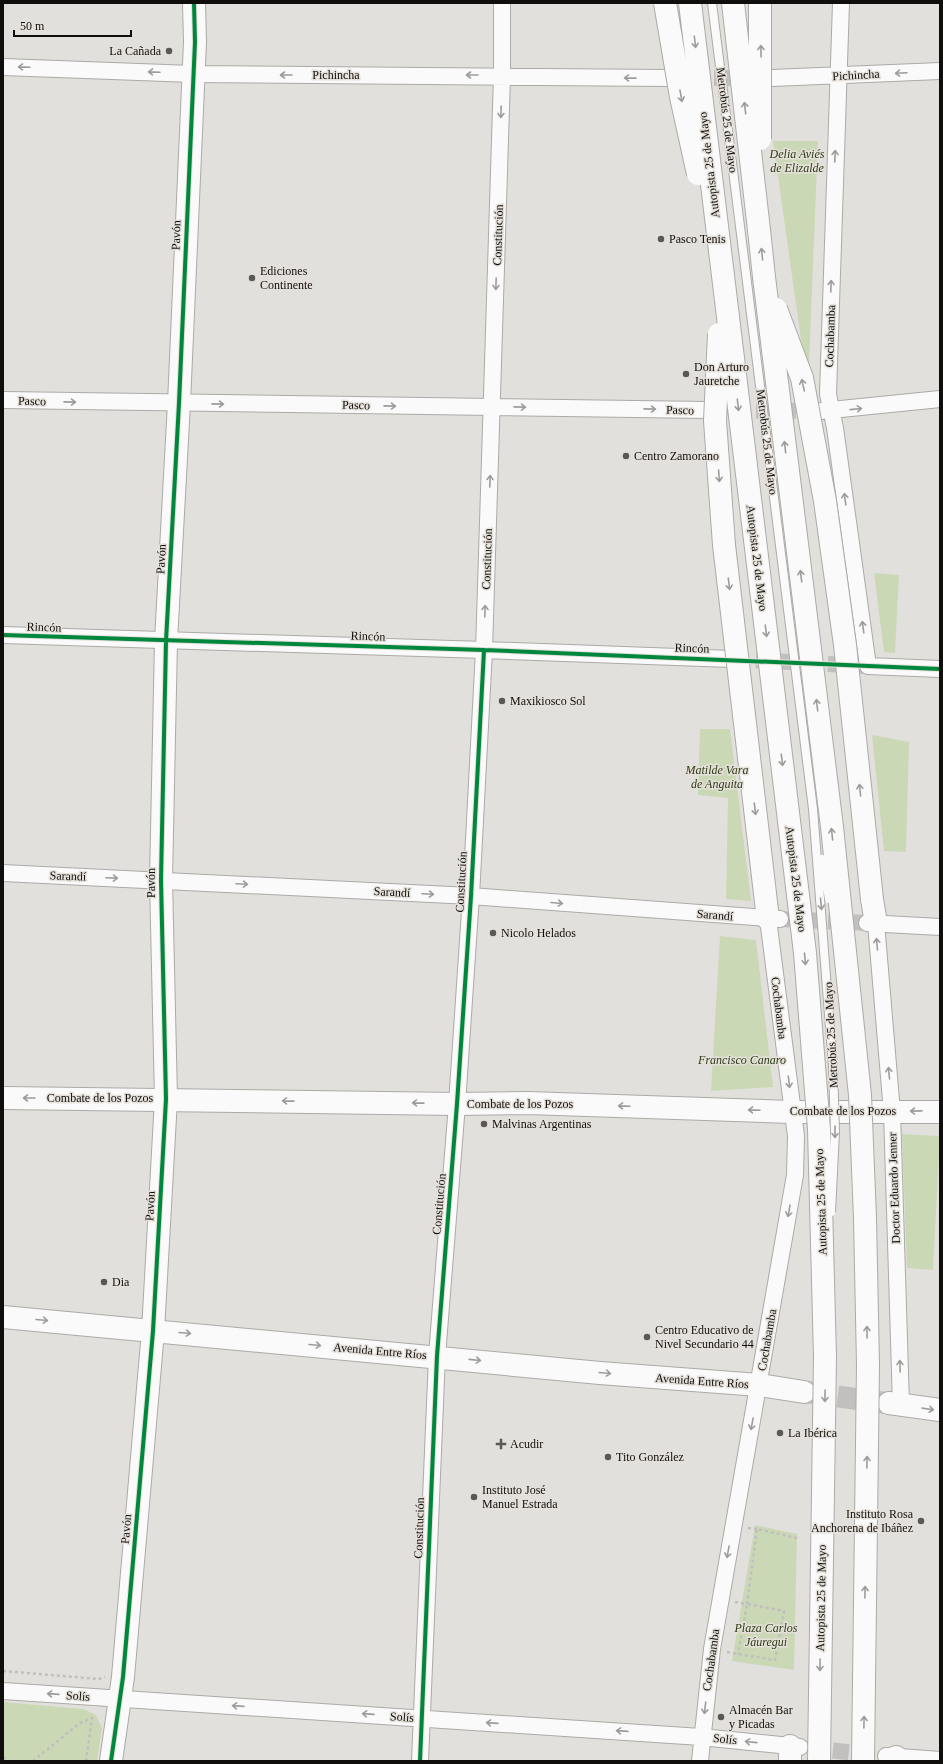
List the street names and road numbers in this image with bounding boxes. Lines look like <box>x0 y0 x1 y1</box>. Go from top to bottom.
street label: Metrobús 25 de Mayo <box>714 66 740 174</box>
street label: Pichincha <box>832 67 881 83</box>
street label: Pichincha <box>312 68 360 82</box>
street label: Autopista 25 de Mayo <box>696 111 722 219</box>
street label: Constitución <box>490 204 506 266</box>
street label: Pavón <box>168 220 184 250</box>
street label: Cochabamba <box>822 304 838 368</box>
street label: Metrobús 25 de Mayo <box>754 388 780 496</box>
street label: Pasco <box>18 394 46 408</box>
street label: Pasco <box>342 398 370 412</box>
street label: Pasco <box>666 403 694 417</box>
street label: Autopista 25 de Mayo <box>744 504 770 612</box>
street label: Constitución <box>479 528 495 590</box>
street label: Pavón <box>153 544 169 574</box>
street label: Rincón <box>26 619 62 635</box>
street label: Rincón <box>350 628 386 644</box>
street label: Rincón <box>674 640 710 656</box>
street label: Autopista 25 de Mayo <box>783 825 809 933</box>
street label: Constitución <box>452 851 470 913</box>
street label: Sarandí <box>49 868 87 884</box>
street label: Pavón <box>144 868 158 898</box>
street label: Sarandí <box>373 884 411 900</box>
street label: Sarandí <box>696 906 735 924</box>
street label: Cochabamba <box>768 976 790 1041</box>
street label: Metrobús 25 de Mayo <box>821 982 841 1088</box>
street label: Combate de los Pozos <box>47 1091 153 1105</box>
street label: Combate de los Pozos <box>467 1097 573 1111</box>
street label: Combate de los Pozos <box>790 1104 896 1118</box>
street label: Doctor Eduardo Jenner <box>885 1132 903 1244</box>
street label: Autopista 25 de Mayo <box>812 1148 830 1256</box>
street label: Constitución <box>429 1173 449 1235</box>
street label: Pavón <box>142 1191 158 1221</box>
street label: Cochabamba <box>755 1307 779 1372</box>
street label: Avenida Entre Ríos <box>333 1340 428 1362</box>
street label: Avenida Entre Ríos <box>655 1371 750 1391</box>
street label: Constitución <box>411 1497 427 1559</box>
street label: Pavón <box>118 1513 134 1545</box>
street label: Autopista 25 de Mayo <box>813 1544 829 1652</box>
street label: Cochabamba <box>700 1627 722 1692</box>
street label: Solís <box>66 1688 91 1704</box>
street label: Solís <box>390 1709 415 1725</box>
street label: Solís <box>712 1731 738 1747</box>

